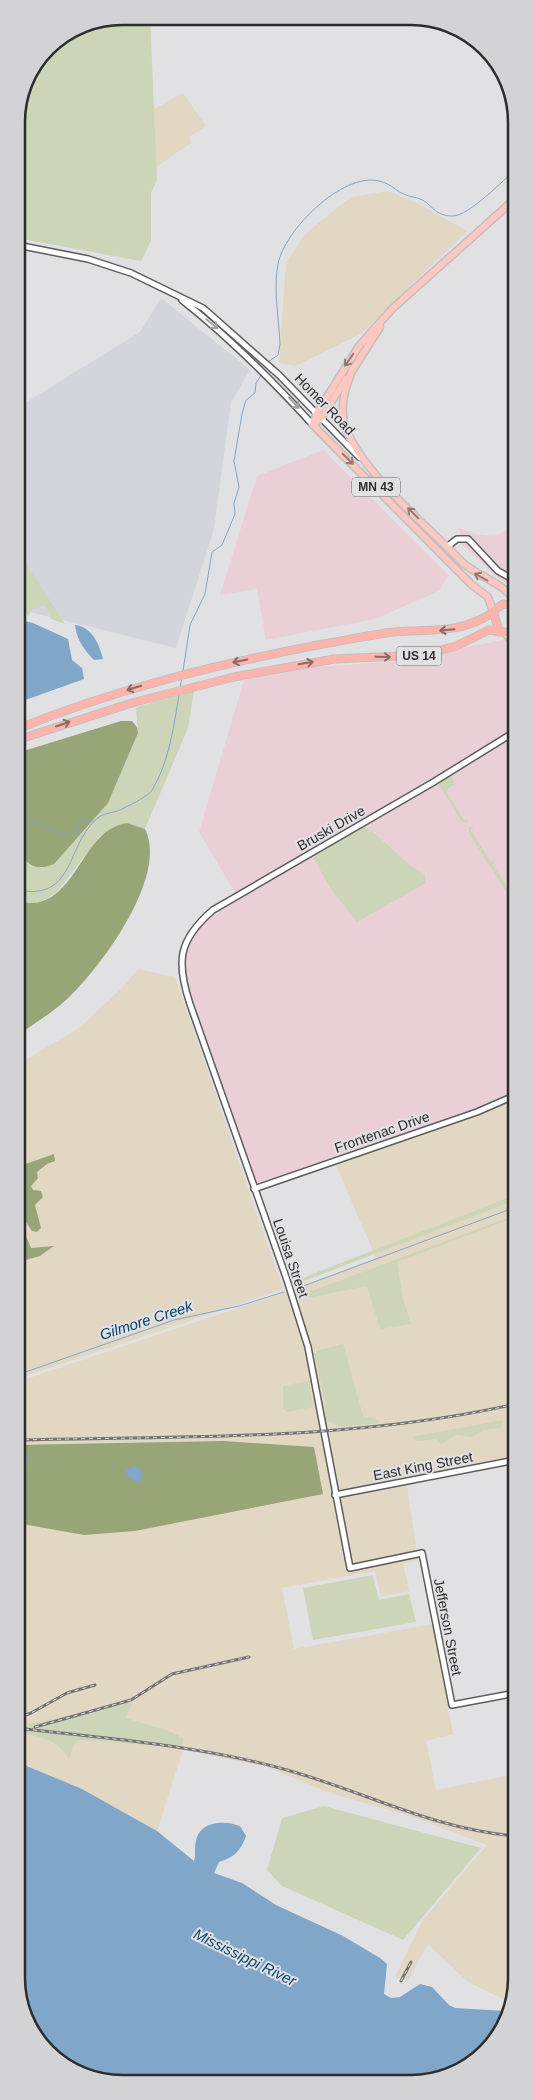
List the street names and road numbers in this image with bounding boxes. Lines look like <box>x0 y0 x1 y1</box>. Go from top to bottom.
street label: Homer Road <box>292 370 358 438</box>
road number: MN 43 <box>352 478 400 497</box>
road number: US 14 <box>396 646 442 666</box>
street label: Bruski Drive <box>294 802 368 854</box>
street label: Frontenac Drive <box>332 1108 432 1156</box>
street label: Louisa Street <box>270 1216 312 1300</box>
street label: East King Street <box>372 1448 474 1484</box>
street label: Jefferson Street <box>431 1577 465 1677</box>

